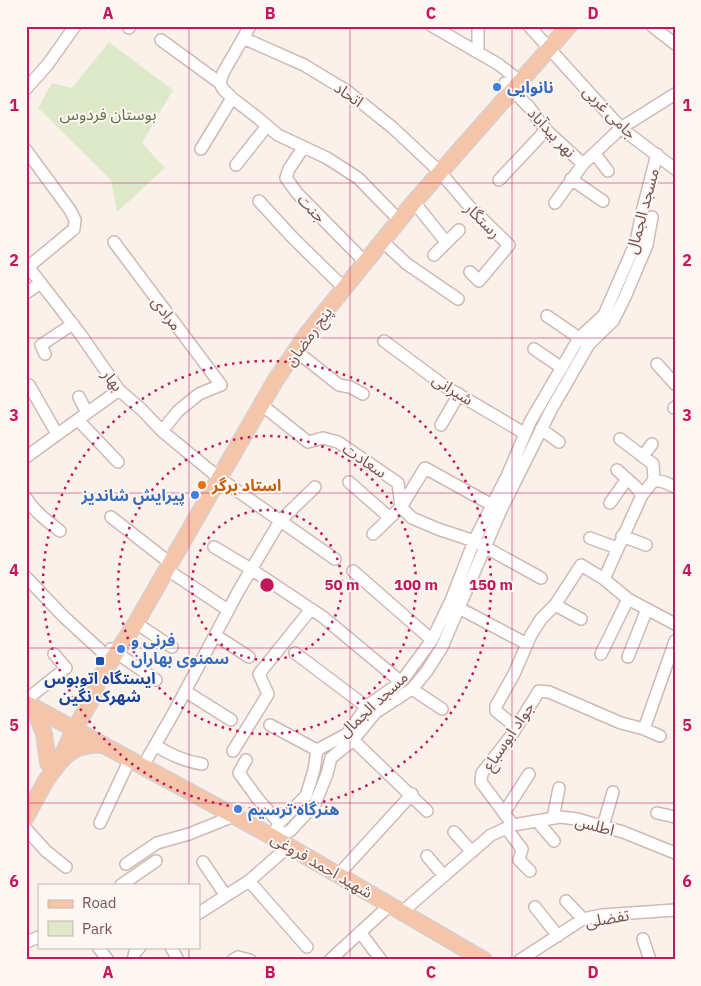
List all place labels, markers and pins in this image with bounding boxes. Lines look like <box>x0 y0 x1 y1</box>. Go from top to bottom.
place label: نانوایی <box>507 77 554 97</box>
marker: نانوایی <box>491 81 503 93</box>
place label: استاد برگر <box>211 475 281 495</box>
marker: استاد برگر <box>196 479 208 491</box>
place label: پیرایش شاندیز <box>81 485 185 506</box>
marker: پیرایش شاندیز <box>189 489 201 501</box>
centre of rings <box>258 576 276 594</box>
place label: فرنی و سمنوی بهاران <box>131 630 229 668</box>
marker: فرنی و سمنوی بهاران <box>115 643 127 655</box>
marker: ایستگاه اتوبوس شهرک نگین <box>94 655 106 667</box>
place label: ایستگاه اتوبوس شهرک نگین <box>44 668 156 706</box>
place label: هنرگاه ترسیم <box>248 799 339 822</box>
marker: هنرگاه ترسیم <box>232 803 244 815</box>

